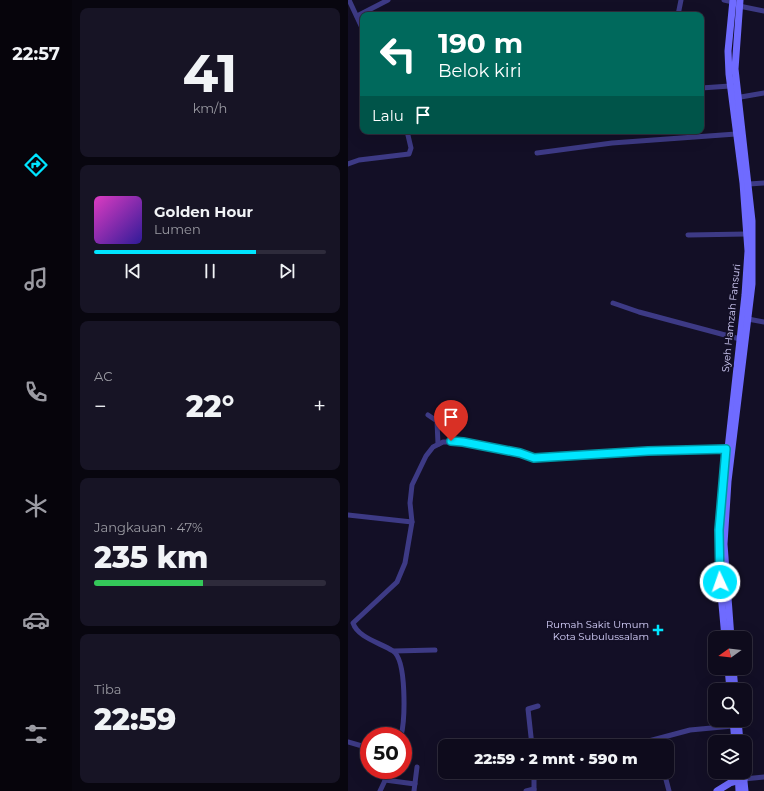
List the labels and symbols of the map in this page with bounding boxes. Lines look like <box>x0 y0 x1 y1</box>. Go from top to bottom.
street label: Syeh Hamzah Fansuri <box>719 263 743 373</box>
pin <box>434 400 468 441</box>
position arrow <box>699 561 741 603</box>
place label: Rumah Sakit Umum Kota Subulussalam <box>546 618 649 643</box>
marker: Rumah Sakit Umum Kota Subulussalam <box>652 624 664 636</box>
north arrow <box>708 631 752 675</box>
speed limit sign: 50 <box>360 727 412 779</box>

